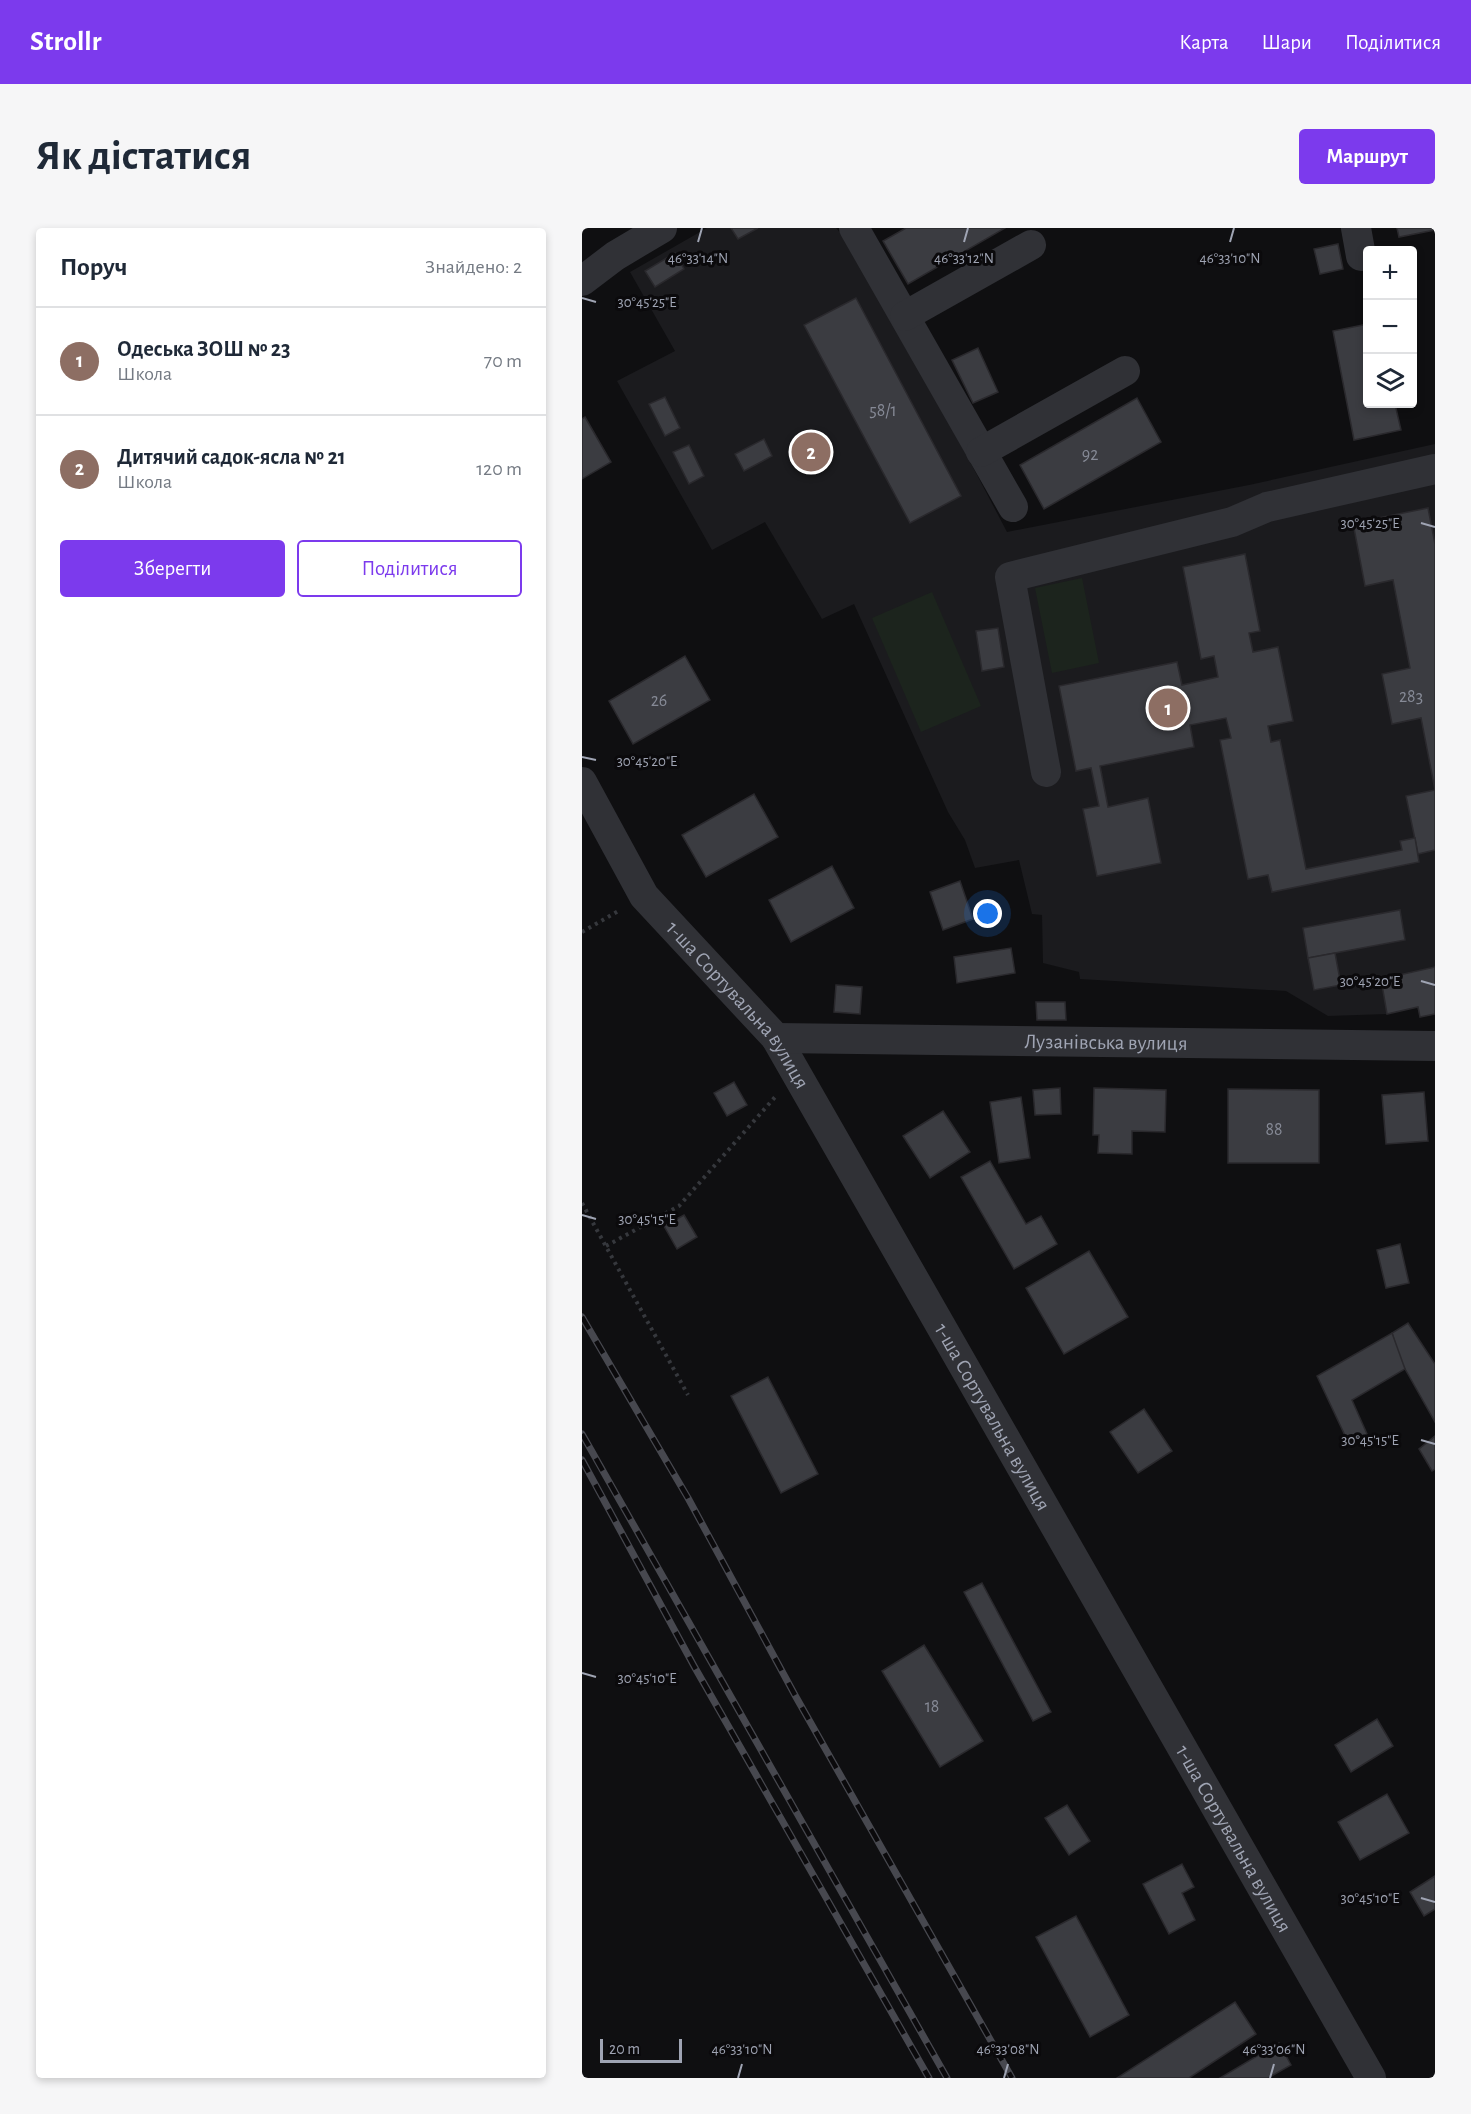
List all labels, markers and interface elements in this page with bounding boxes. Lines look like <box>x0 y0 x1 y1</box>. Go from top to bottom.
text: Strollr <box>30 28 101 56</box>
text: Карта <box>1179 32 1229 53</box>
text: Шари <box>1262 32 1312 53</box>
text: Поділитися <box>1345 32 1441 53</box>
button: Маршрут <box>1299 129 1435 184</box>
text: Як дістатися <box>36 135 251 177</box>
map controls <box>1363 246 1417 408</box>
button: + <box>1363 246 1417 300</box>
text: 46°33'14"N <box>668 251 728 266</box>
text: 46°33'12"N <box>934 251 994 266</box>
text: 46°33'10"N <box>1199 251 1261 266</box>
text: Поруч <box>60 254 127 280</box>
text: Знайдено: 2 <box>425 257 522 277</box>
text: 30°45'25"E <box>618 295 677 310</box>
button: − <box>1363 300 1417 354</box>
text: Одеська ЗОШ № 23 <box>117 338 291 360</box>
text: 1 <box>76 351 83 371</box>
text: 70 m <box>484 351 522 371</box>
button: layers <box>1363 354 1417 408</box>
text: Школа <box>117 364 172 384</box>
house number: 58/1 <box>869 402 897 420</box>
pin: 2 <box>792 430 830 474</box>
text: Дитячий садок-ясла № 21 <box>117 446 346 468</box>
house number: 92 <box>1082 446 1098 464</box>
text: 2 <box>75 459 84 479</box>
text: 120 m <box>476 459 522 479</box>
text: Школа <box>117 472 172 492</box>
text: 30°45'25"E <box>1341 516 1400 531</box>
button: Зберегти <box>60 540 285 597</box>
button: Поділитися <box>297 540 522 597</box>
pin: 1 <box>1148 686 1188 730</box>
house number: 283 <box>1399 688 1423 706</box>
house number: 26 <box>651 692 667 710</box>
text: 30°45'20"E <box>617 754 677 769</box>
your location <box>973 899 1002 928</box>
street label: 1-ша Сортувальна вулиця <box>662 917 813 1092</box>
text: 30°45'20"E <box>1340 974 1400 989</box>
street label: Лузанівська вулиця <box>1024 1031 1188 1054</box>
house number: 88 <box>1265 1121 1283 1139</box>
text: 30°45'15"E <box>618 1212 676 1227</box>
street label: 1-ша Сортувальна вулиця <box>931 1320 1054 1514</box>
text: 30°45'15"E <box>1341 1433 1399 1448</box>
text: 30°45'10"E <box>618 1671 676 1686</box>
house number: 18 <box>925 1698 939 1716</box>
street label: 1-ша Сортувальна вулиця <box>1172 1742 1295 1936</box>
text: 30°45'10"E <box>1341 1891 1399 1906</box>
scale bar <box>600 2036 682 2064</box>
text: 20 m <box>609 2041 640 2057</box>
text: 46°33'10"N <box>711 2042 773 2057</box>
text: 46°33'08"N <box>977 2042 1040 2057</box>
text: 46°33'06"N <box>1243 2042 1305 2057</box>

